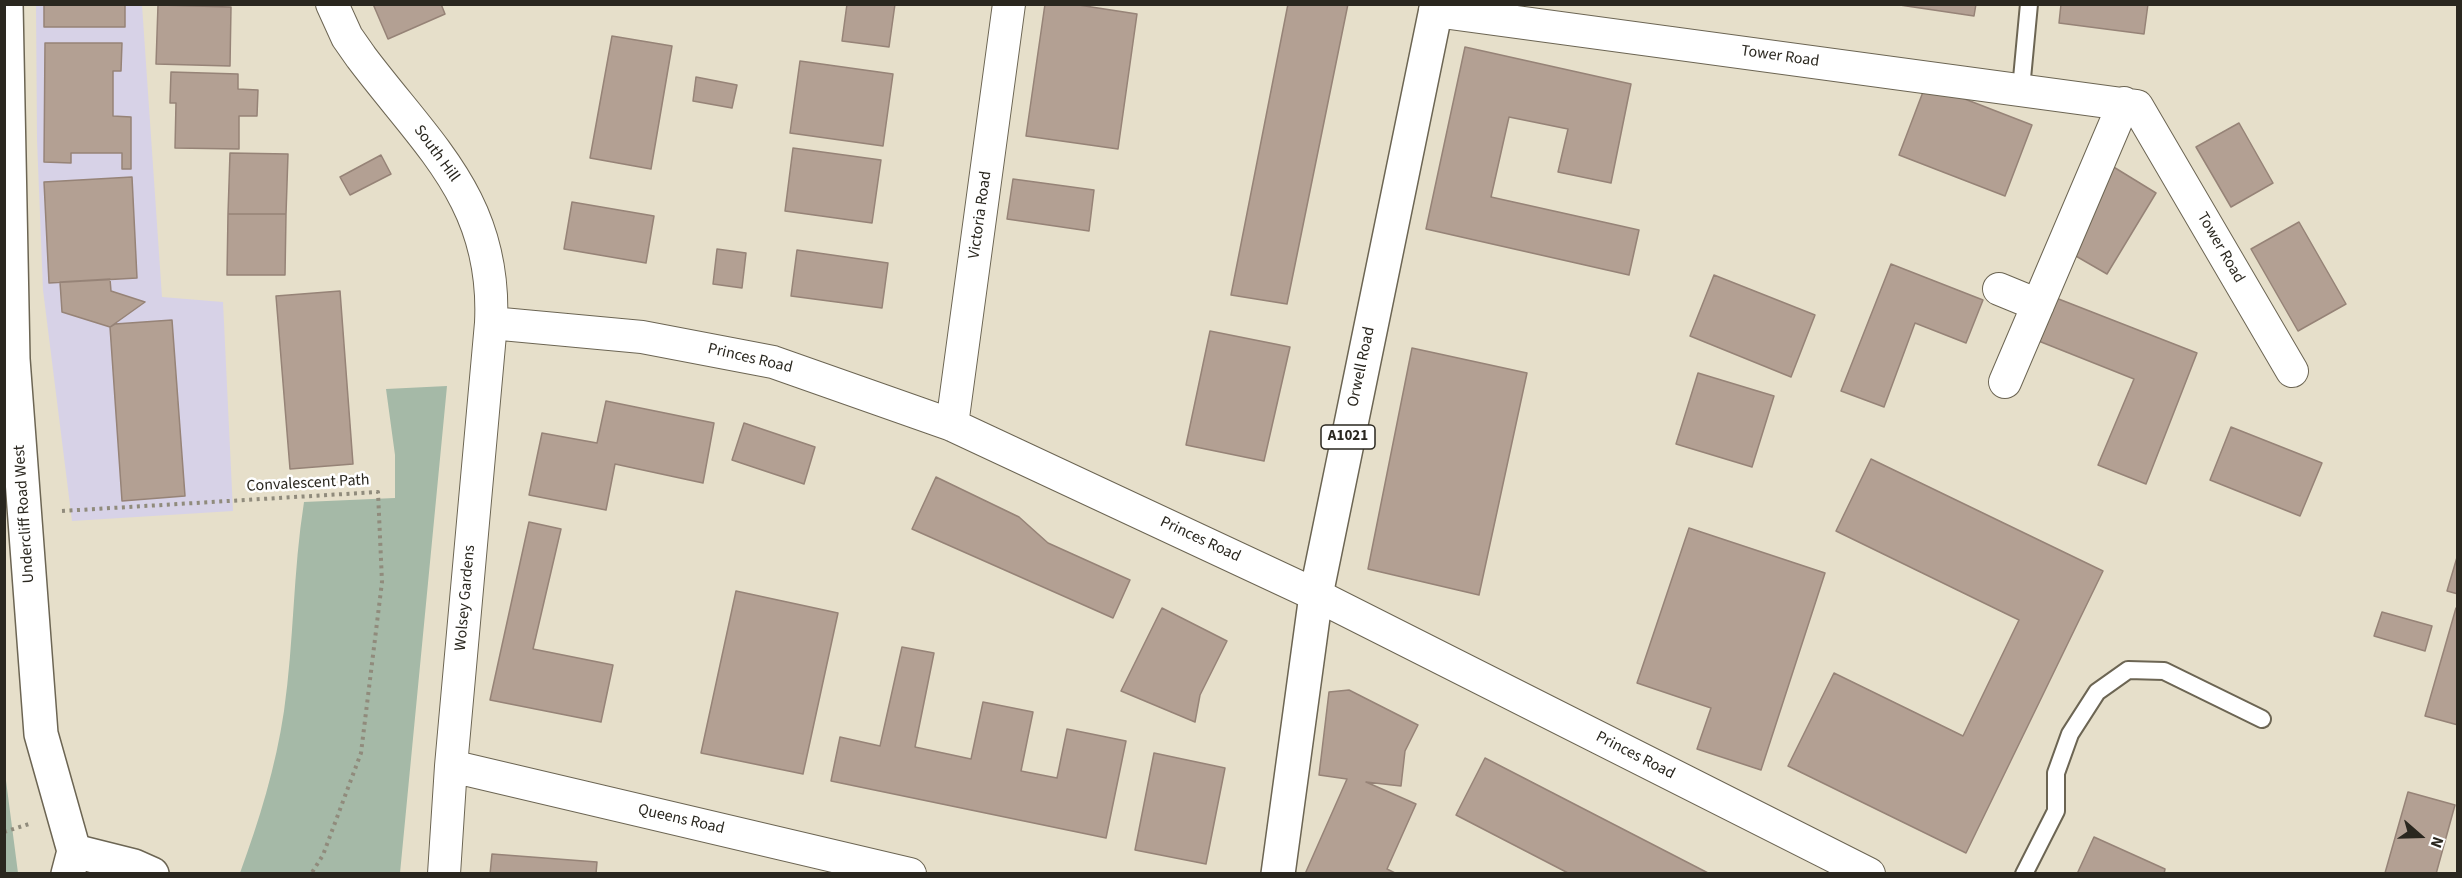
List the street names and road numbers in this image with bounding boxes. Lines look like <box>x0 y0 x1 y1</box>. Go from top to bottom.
street label: Tower Road <box>1740 42 1820 72</box>
street label: South Hill <box>409 122 463 186</box>
street label: Victoria Road <box>965 170 997 260</box>
street label: Tower Road <box>2192 209 2248 287</box>
street label: Orwell Road <box>1344 325 1380 409</box>
street label: Princes Road <box>706 340 794 378</box>
road number: A1021 <box>1321 425 1375 449</box>
street label: Undercliff Road West <box>11 444 39 584</box>
street label: Convalescent Path <box>246 471 370 497</box>
street label: Princes Road <box>1157 513 1243 567</box>
street label: Wolsey Gardens <box>452 544 480 652</box>
street label: Princes Road <box>1592 728 1678 784</box>
street label: Queens Road <box>636 801 726 839</box>

